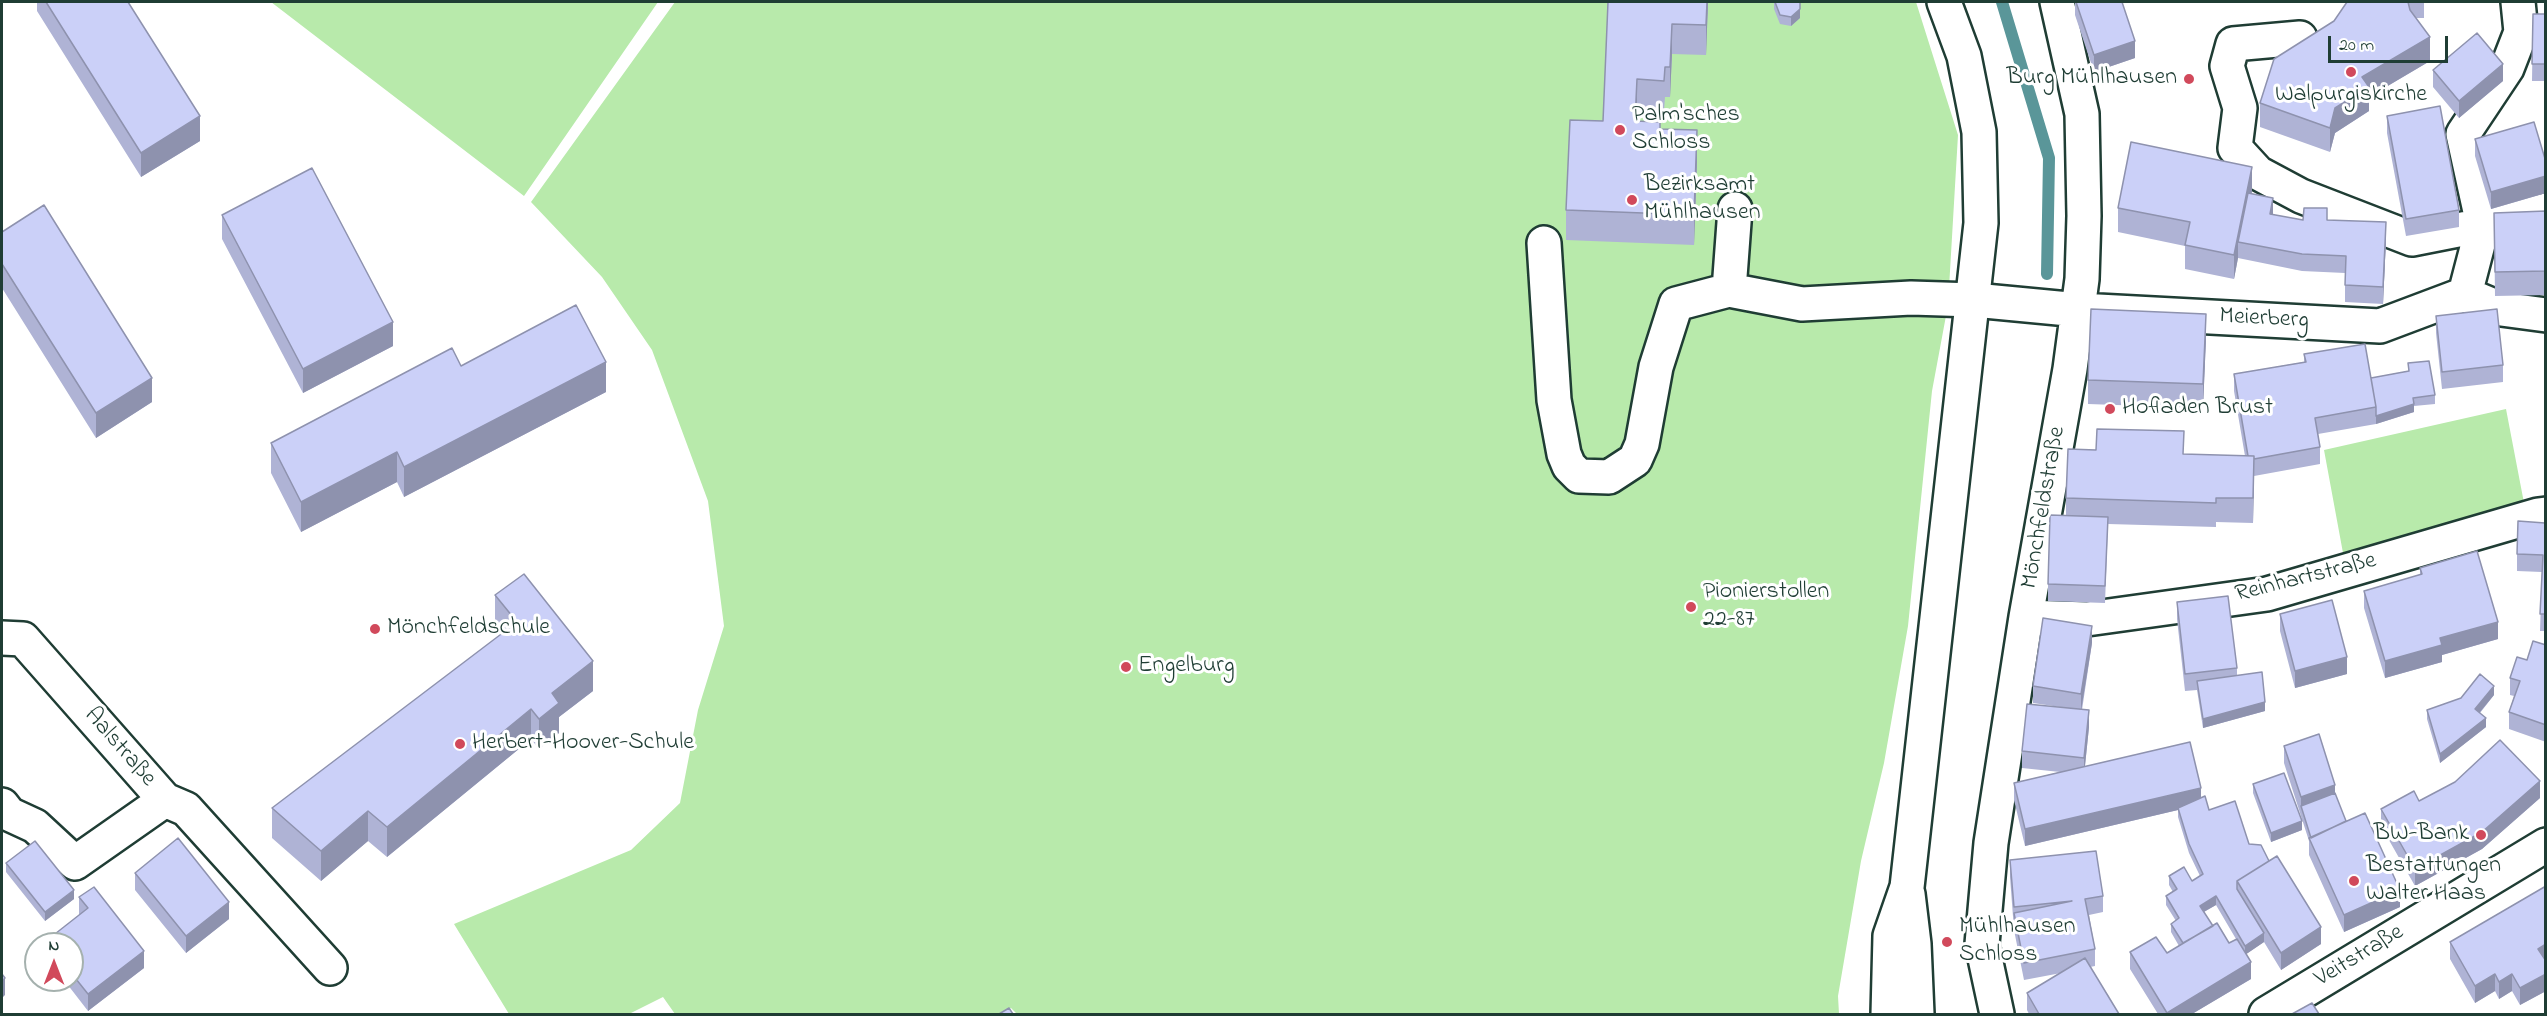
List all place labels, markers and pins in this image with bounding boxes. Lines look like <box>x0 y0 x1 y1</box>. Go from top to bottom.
place label: Burg Mühlhausen <box>2006 65 2177 93</box>
marker: Walpurgiskirche <box>2344 65 2358 79</box>
marker: Burg Mühlhausen <box>2182 72 2196 86</box>
place label: Walpurgiskirche <box>2275 82 2427 110</box>
place label: Palm'sches Schloss <box>1632 102 1740 158</box>
marker: Palm'sches Schloss <box>1613 123 1627 137</box>
place label: Bezirksamt Mühlhausen <box>1644 172 1760 228</box>
marker: Bezirksamt Mühlhausen <box>1625 193 1639 207</box>
place label: Hofladen Brust <box>2122 395 2273 423</box>
marker: Hofladen Brust <box>2103 402 2117 416</box>
place label: Pionierstollen 22-87 <box>1703 579 1829 635</box>
marker: Pionierstollen 22-87 <box>1684 600 1698 614</box>
place label: Mönchfeldschule <box>387 615 550 643</box>
marker: Mönchfeldschule <box>368 622 382 636</box>
place label: Engelburg <box>1138 653 1235 681</box>
marker: Engelburg <box>1119 660 1133 674</box>
place label: Herbert-Hoover-Schule <box>472 730 694 758</box>
marker: Herbert-Hoover-Schule <box>453 737 467 751</box>
place label: BW-Bank <box>2374 821 2469 849</box>
marker: BW-Bank <box>2474 828 2488 842</box>
place label: Bestattungen Walter Haas <box>2366 853 2501 909</box>
marker: Bestattungen Walter Haas <box>2347 874 2361 888</box>
place label: Mühlhausen Schloss <box>1959 914 2075 970</box>
marker: Mühlhausen Schloss <box>1940 935 1954 949</box>

